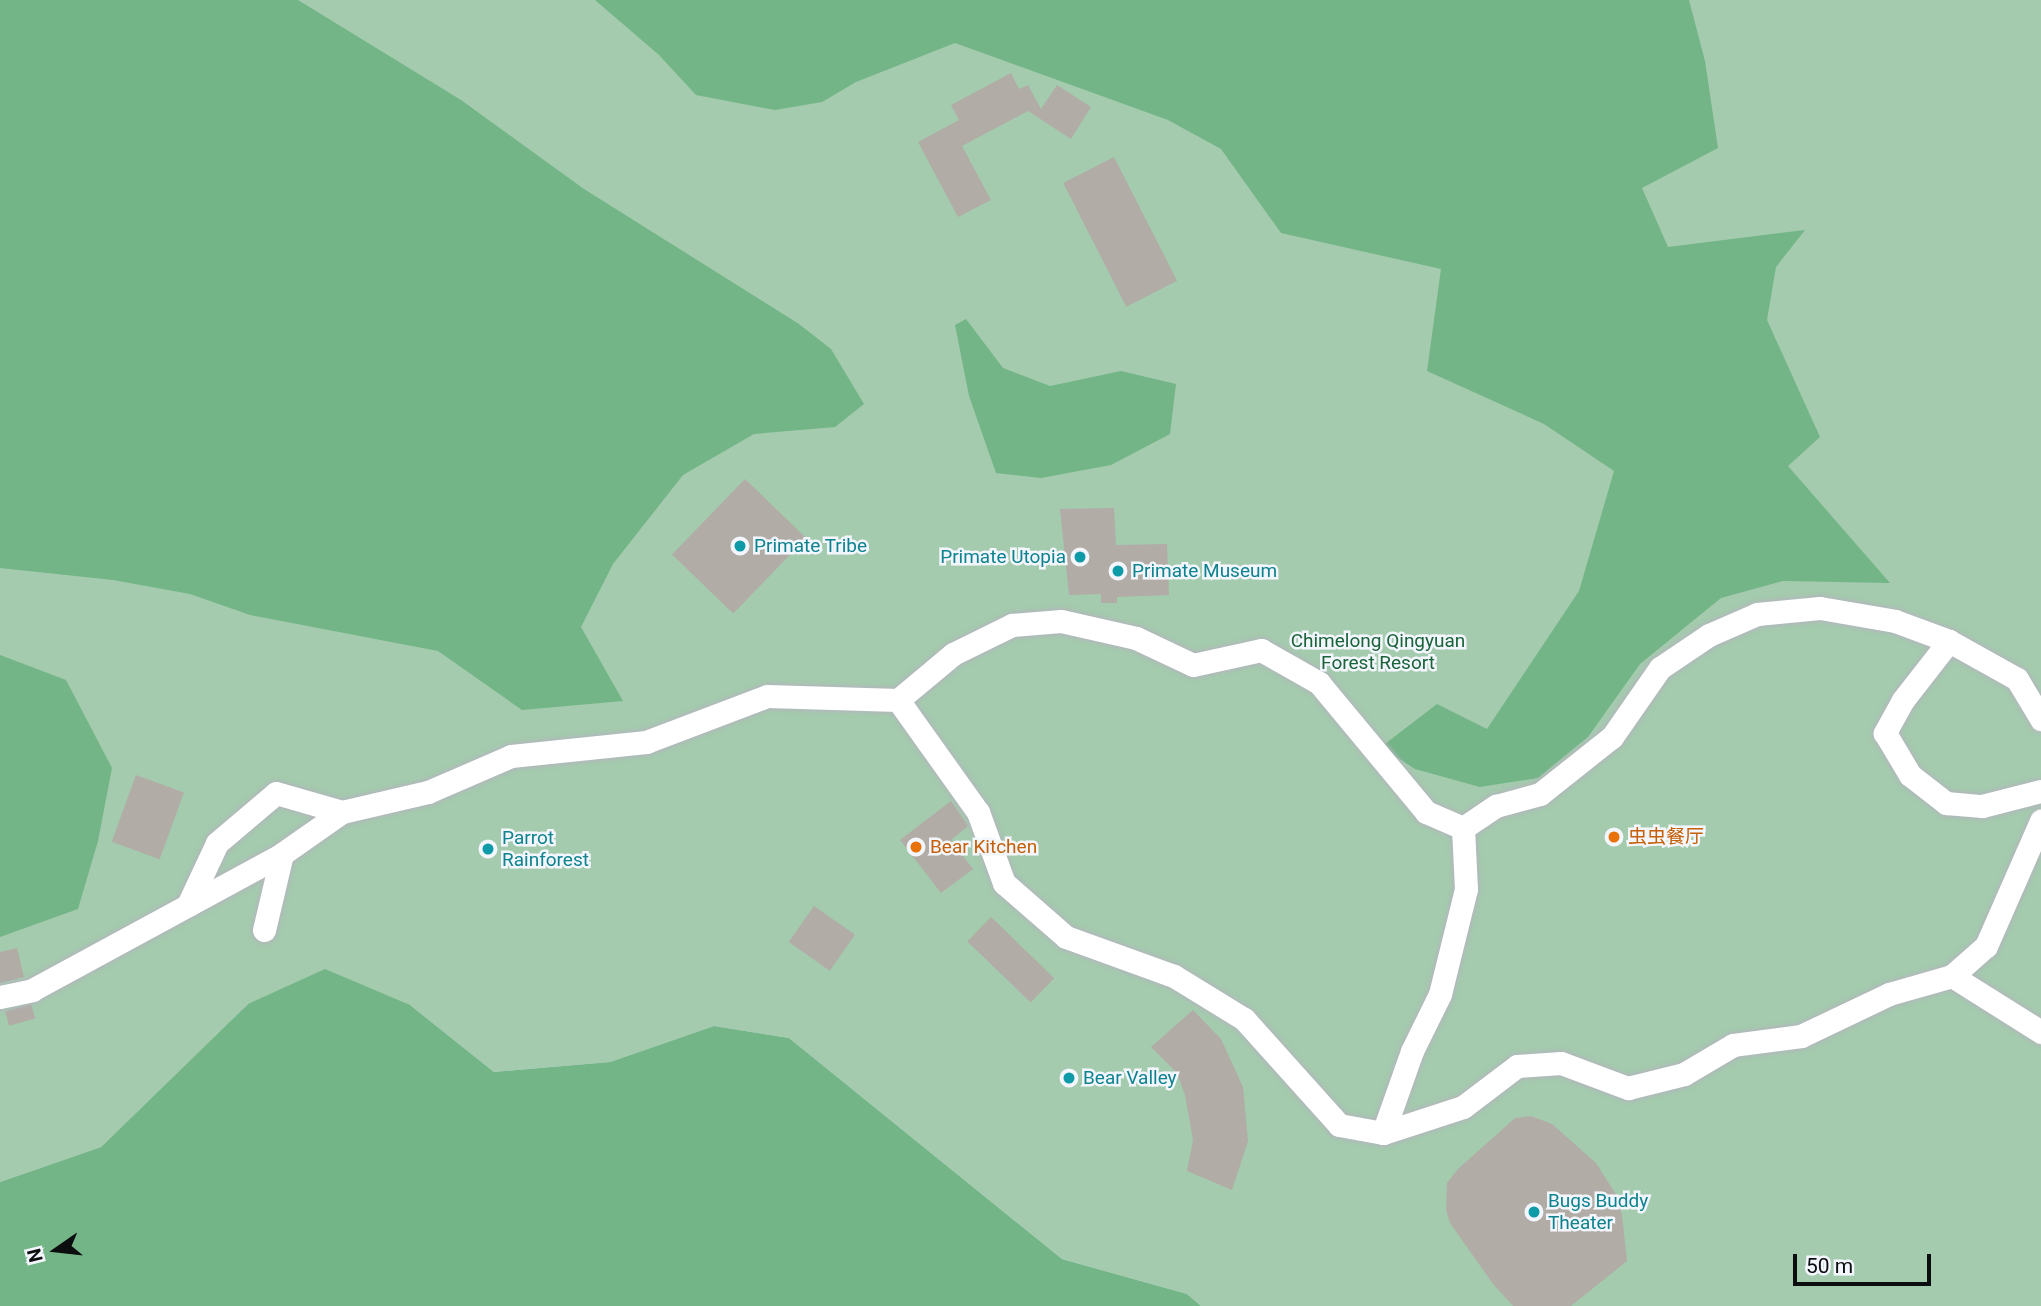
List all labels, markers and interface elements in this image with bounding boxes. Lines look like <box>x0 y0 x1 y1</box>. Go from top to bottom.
place label: Primate Tribe <box>754 535 867 557</box>
marker: Primate Tribe <box>732 538 748 554</box>
place label: Primate Utopia <box>940 546 1066 568</box>
marker: Primate Utopia <box>1072 549 1088 565</box>
place label: Primate Museum <box>1132 560 1277 582</box>
marker: Primate Museum <box>1110 563 1126 579</box>
park label: Chimelong Qingyuan Forest Resort <box>1291 630 1465 674</box>
place label: 虫虫餐厅 <box>1628 826 1704 848</box>
place label: Parrot Rainforest <box>502 827 589 871</box>
marker: 虫虫餐厅 <box>1606 829 1622 845</box>
place label: Bear Kitchen <box>930 836 1037 858</box>
marker: Bear Kitchen <box>908 839 924 855</box>
marker: Parrot Rainforest <box>480 841 496 857</box>
place label: Bear Valley <box>1083 1067 1177 1089</box>
marker: Bear Valley <box>1061 1070 1077 1086</box>
place label: Bugs Buddy Theater <box>1548 1190 1648 1234</box>
marker: Bugs Buddy Theater <box>1526 1204 1542 1220</box>
north arrow <box>21 1215 91 1285</box>
scale bar <box>1796 1240 1934 1284</box>
text: N <box>22 1246 48 1264</box>
text: 50 m <box>1806 1254 1853 1278</box>

